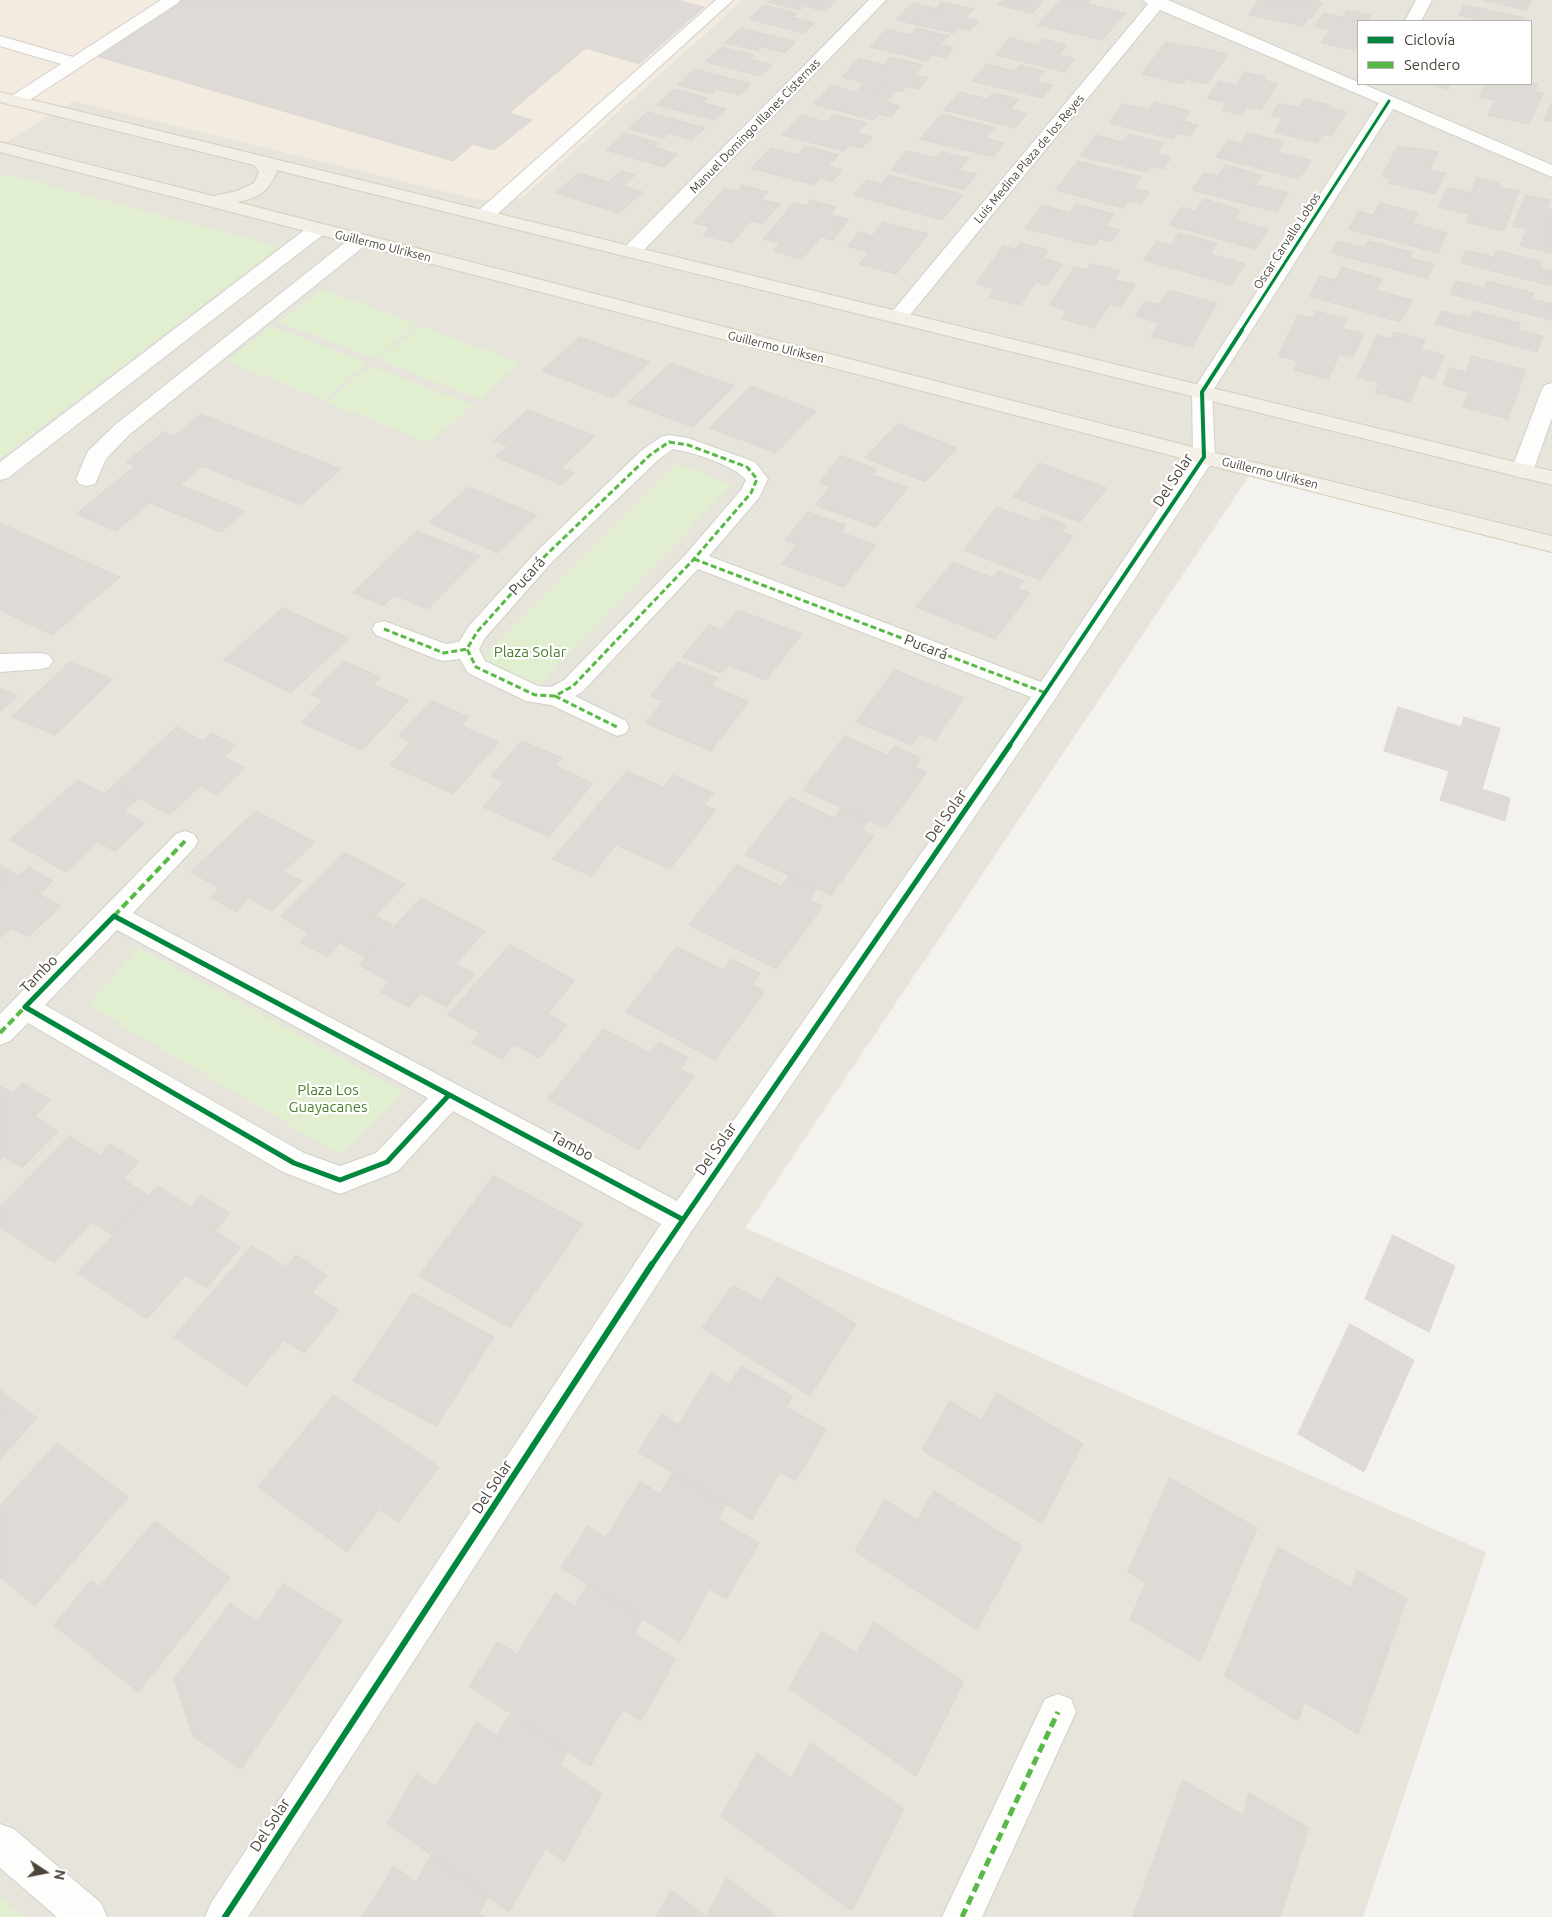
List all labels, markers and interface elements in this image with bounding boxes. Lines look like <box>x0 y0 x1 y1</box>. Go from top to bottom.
legend <box>1357 20 1532 85</box>
text: Ciclovía <box>1404 31 1455 48</box>
street label: Manuel Domingo Illanes Cisternas <box>687 56 823 196</box>
text: Sendero <box>1404 56 1460 73</box>
street label: Luis Medina Plaza de los Reyes <box>971 92 1087 226</box>
street label: Oscar Carvallo Lobos <box>1250 190 1324 292</box>
street label: Guillermo Ulriksen <box>333 227 433 265</box>
street label: Guillermo Ulriksen <box>726 328 826 366</box>
street label: Del Solar <box>1149 450 1197 510</box>
street label: Guillermo Ulriksen <box>1220 454 1320 492</box>
street label: Pucará <box>505 553 549 599</box>
street label: Pucará <box>902 630 950 664</box>
park label: Plaza Solar <box>494 643 566 661</box>
street label: Del Solar <box>921 786 971 846</box>
street label: Tambo <box>17 951 61 997</box>
park label: Plaza Los Guayacanes <box>288 1081 368 1116</box>
street label: Del Solar <box>691 1119 741 1179</box>
street label: Tambo <box>547 1127 597 1165</box>
street label: Del Solar <box>468 1457 516 1517</box>
street label: Del Solar <box>246 1795 294 1855</box>
north arrow <box>20 1847 70 1897</box>
text: N <box>51 1868 69 1882</box>

